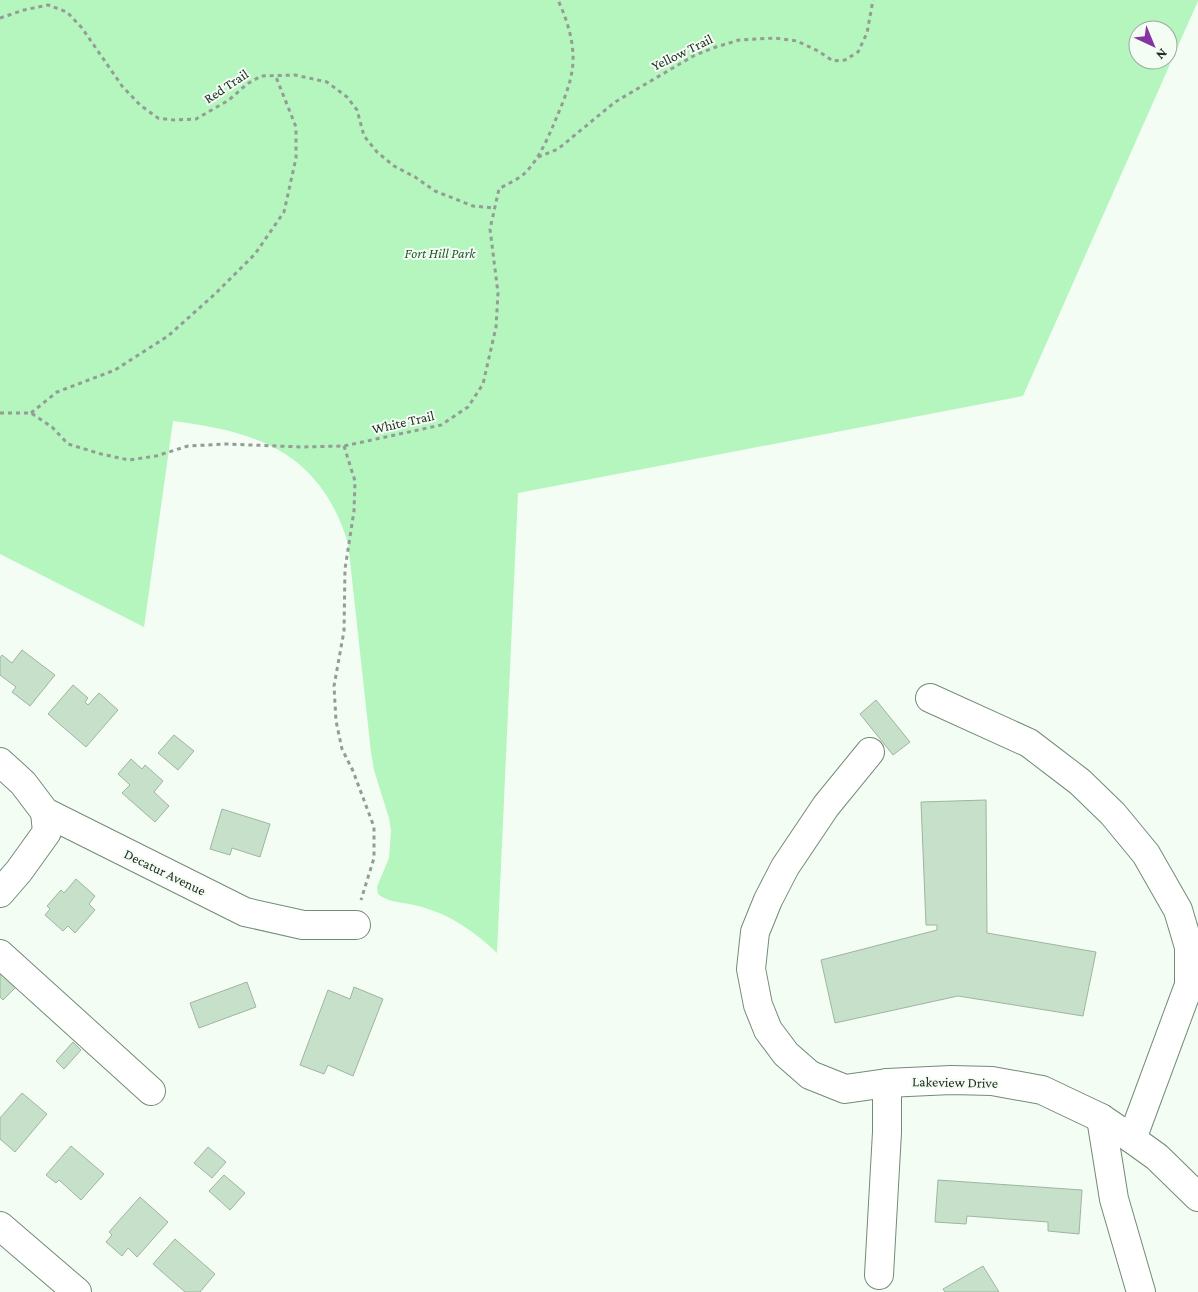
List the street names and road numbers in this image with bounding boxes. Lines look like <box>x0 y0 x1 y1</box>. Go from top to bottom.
street label: Yellow Trail <box>649 30 715 74</box>
street label: Red Trail <box>201 65 251 107</box>
street label: White Trail <box>370 407 436 437</box>
street label: Decatur Avenue <box>122 845 208 899</box>
street label: Lakeview Drive <box>912 1073 998 1091</box>

